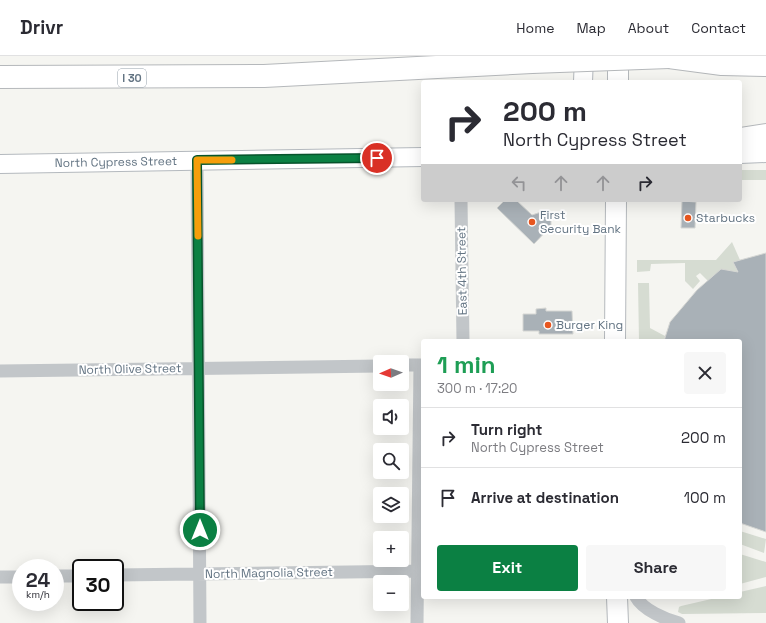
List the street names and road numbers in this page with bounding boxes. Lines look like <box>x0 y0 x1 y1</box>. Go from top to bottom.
road number: I 30 <box>118 69 146 87</box>
street label: North Cypress Street <box>55 153 177 171</box>
street label: East 4th Street <box>453 227 471 315</box>
street label: North Olive Street <box>78 360 182 378</box>
street label: North Magnolia Street <box>205 564 333 582</box>

